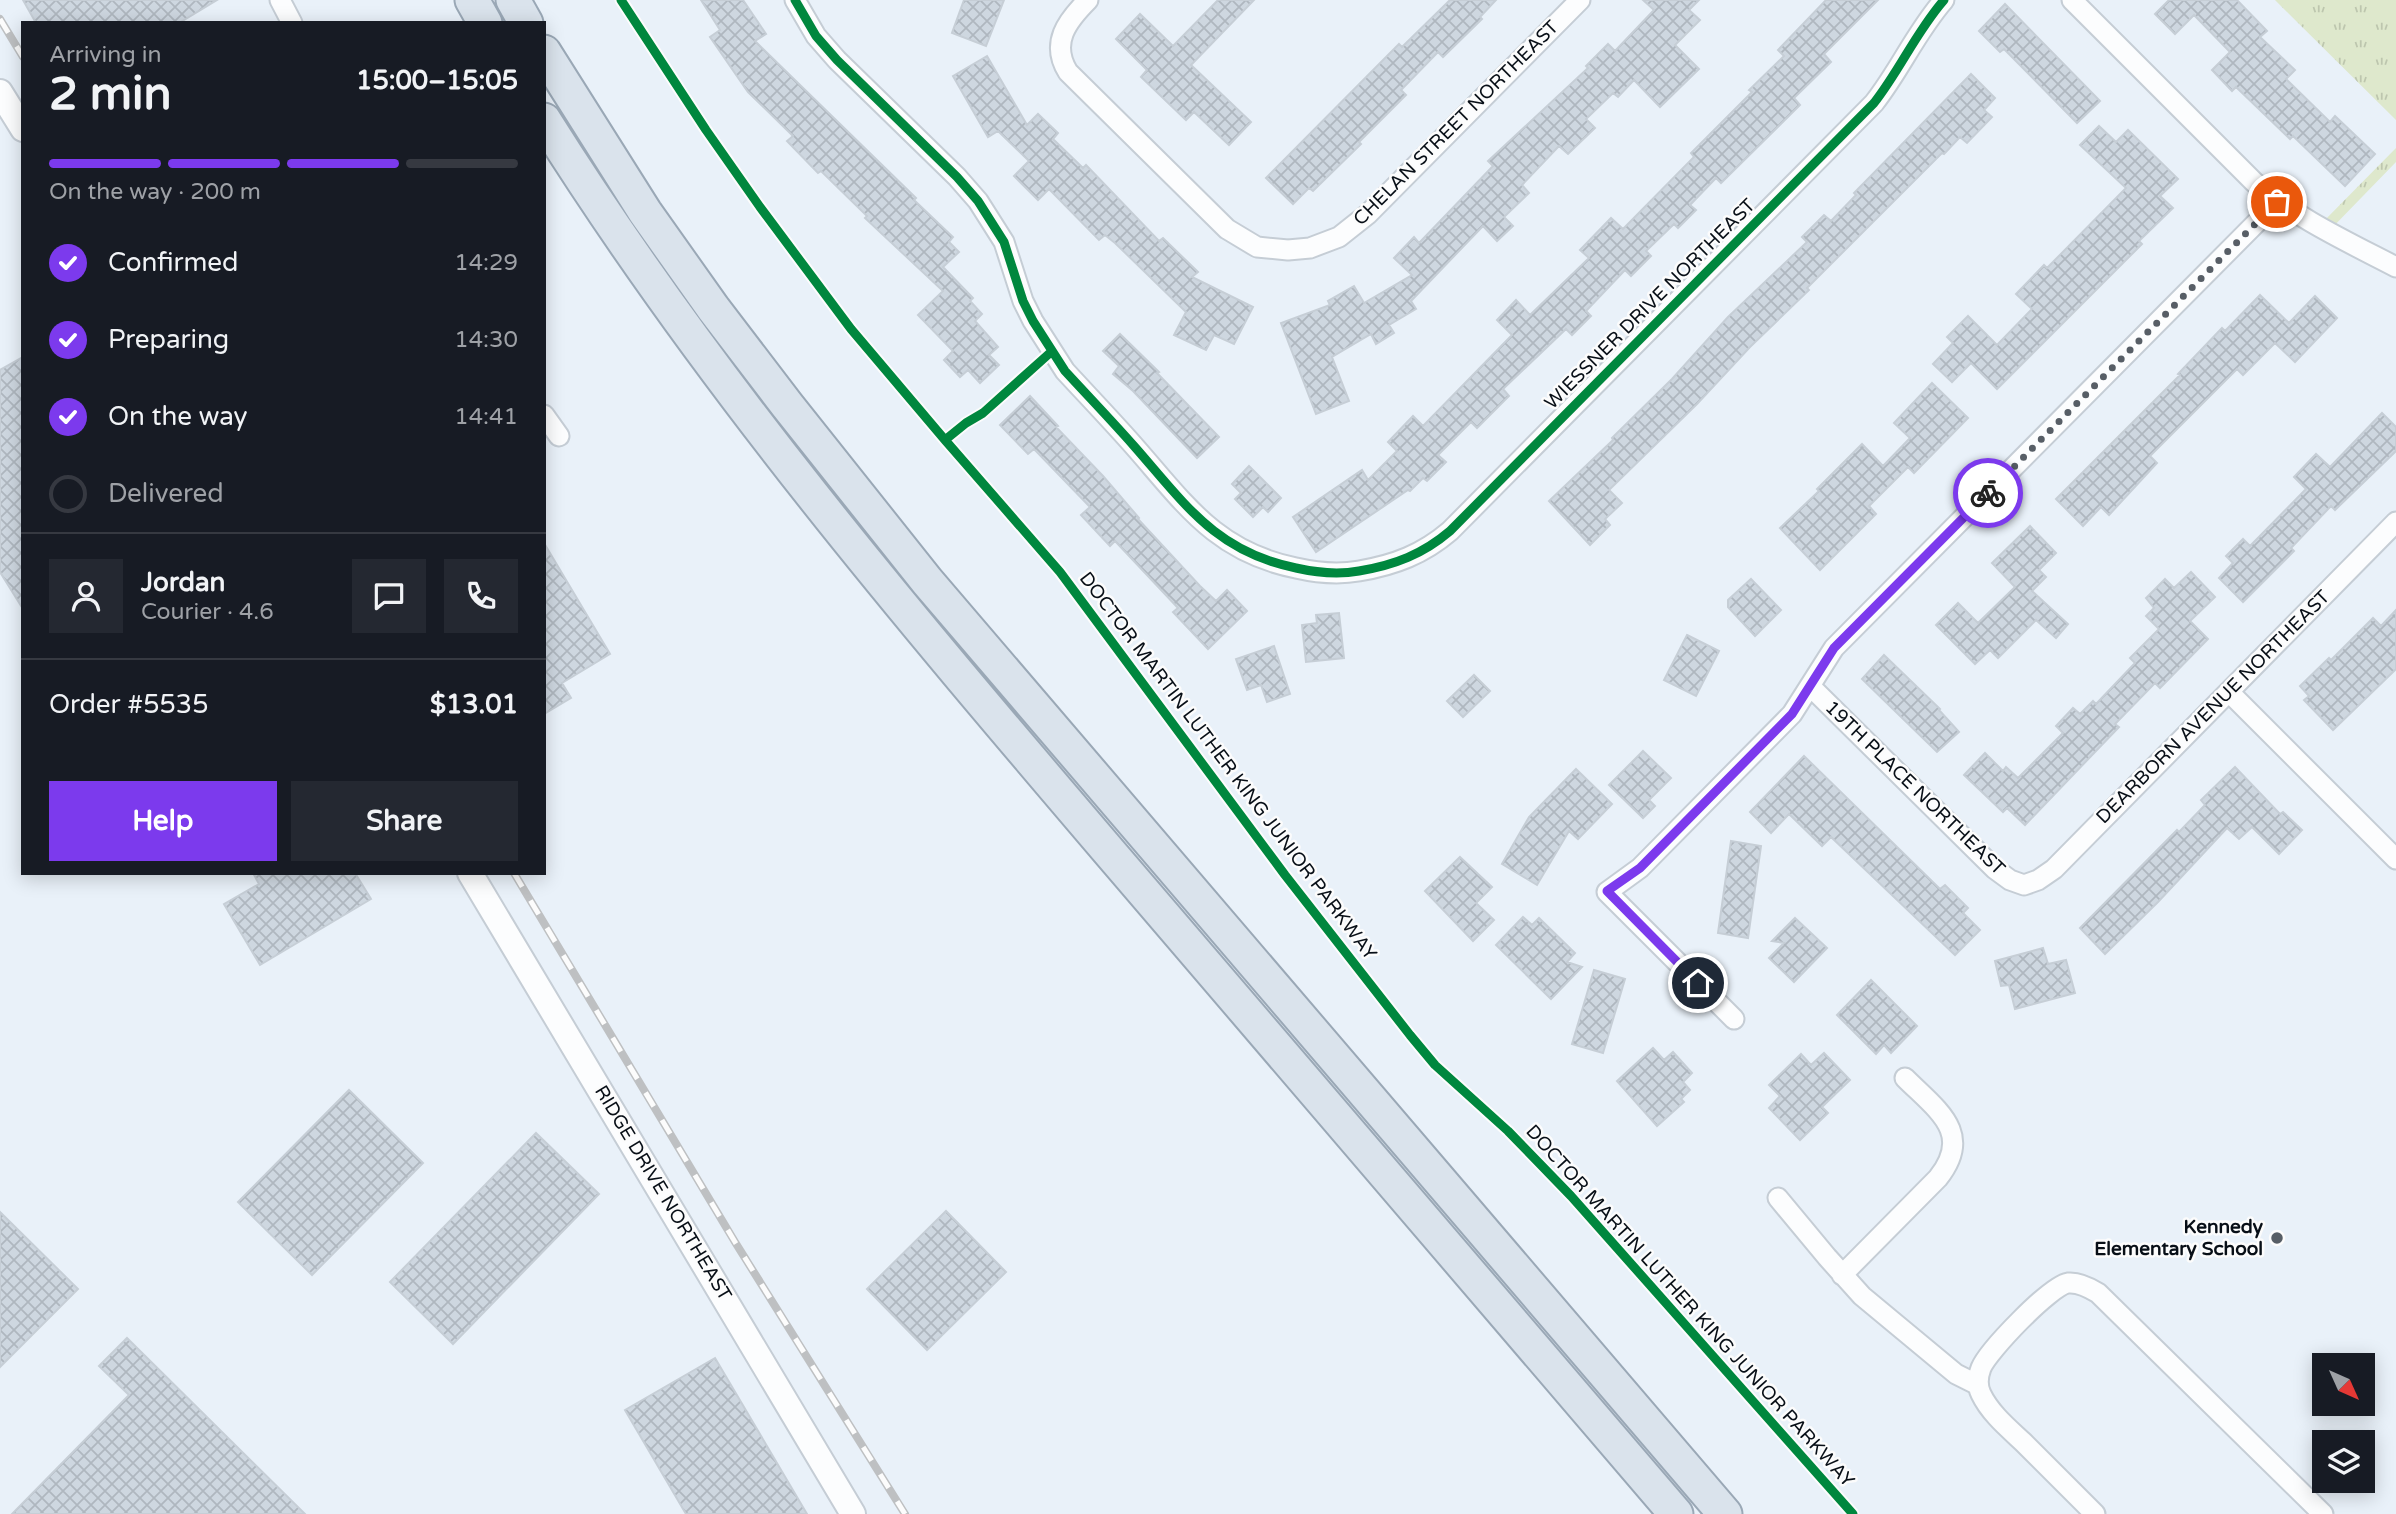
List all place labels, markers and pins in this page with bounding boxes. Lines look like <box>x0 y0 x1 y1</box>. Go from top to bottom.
pin <box>2247 172 2307 232</box>
pin <box>1668 953 1728 1013</box>
place label: Kennedy Elementary School <box>2094 1216 2264 1261</box>
marker: Kennedy Elementary School <box>2269 1230 2285 1246</box>

